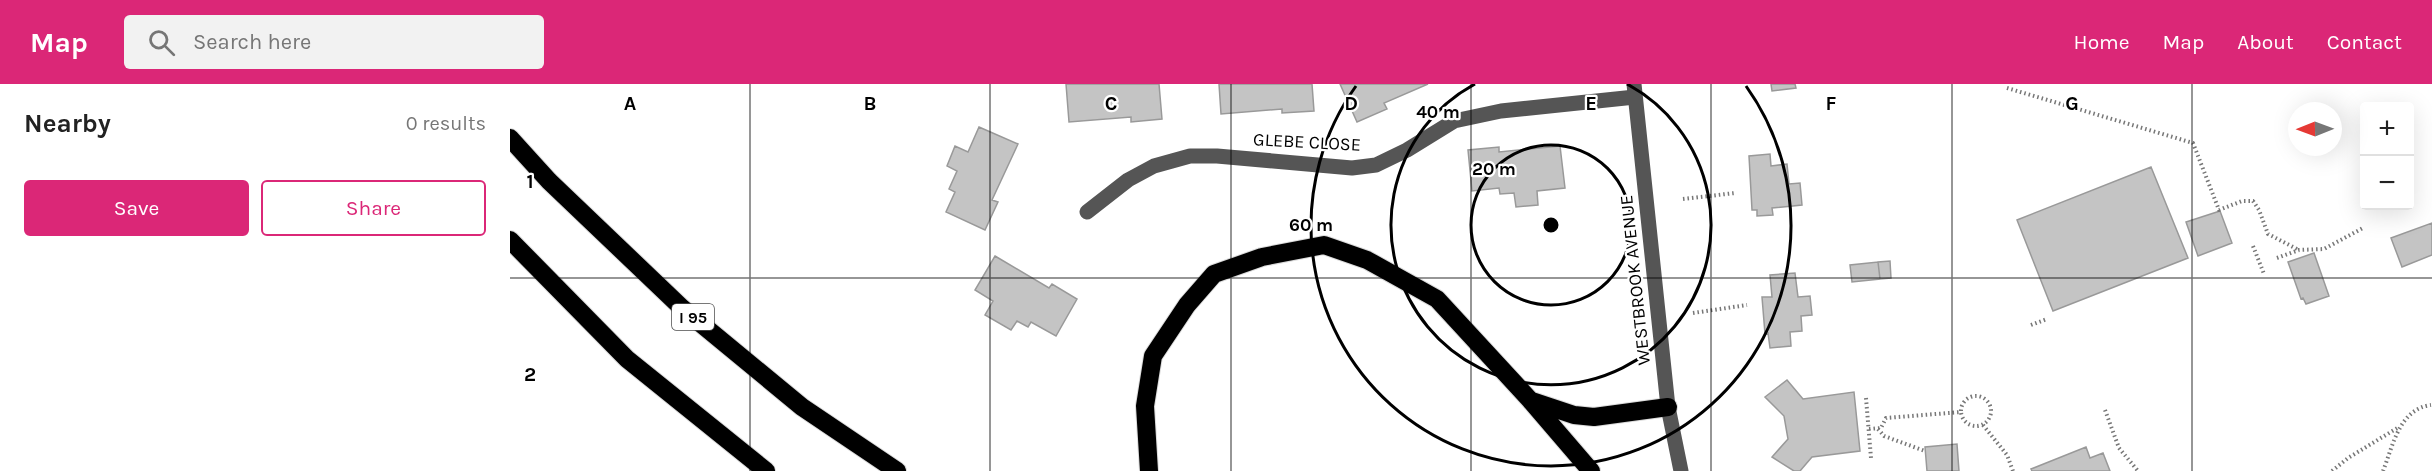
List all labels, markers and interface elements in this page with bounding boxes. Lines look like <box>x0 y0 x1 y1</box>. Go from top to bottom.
search box <box>124 15 544 69</box>
text: Map <box>30 26 88 59</box>
icon: search <box>145 26 178 59</box>
text: Search here <box>193 29 311 55</box>
text: Home <box>2074 30 2130 54</box>
text: Map <box>2163 30 2204 54</box>
text: About <box>2237 30 2294 54</box>
text: Contact <box>2327 30 2402 54</box>
text: A <box>624 92 637 115</box>
text: B <box>864 92 876 115</box>
text: C <box>1105 92 1117 115</box>
text: D <box>1344 92 1358 115</box>
text: E <box>1585 92 1597 115</box>
text: F <box>1826 92 1837 115</box>
text: G <box>2065 92 2079 115</box>
text: 40 m <box>1416 101 1460 123</box>
north arrow <box>2288 102 2342 156</box>
map controls <box>2360 102 2414 210</box>
button: + <box>2360 102 2414 156</box>
text: Nearby <box>24 108 111 139</box>
text: 0 results <box>406 112 486 135</box>
street label: GLEBE CLOSE <box>1253 128 1361 156</box>
button: − <box>2360 156 2414 210</box>
text: 20 m <box>1472 158 1516 180</box>
text: 1 <box>526 170 534 193</box>
button: Save <box>24 180 249 236</box>
button: Share <box>261 180 486 236</box>
street label: WESTBROOK AVENUE <box>1615 194 1655 366</box>
text: 60 m <box>1289 214 1333 236</box>
centre of rings <box>1541 215 1561 235</box>
road number: I 95 <box>672 304 714 330</box>
text: 2 <box>524 363 536 386</box>

